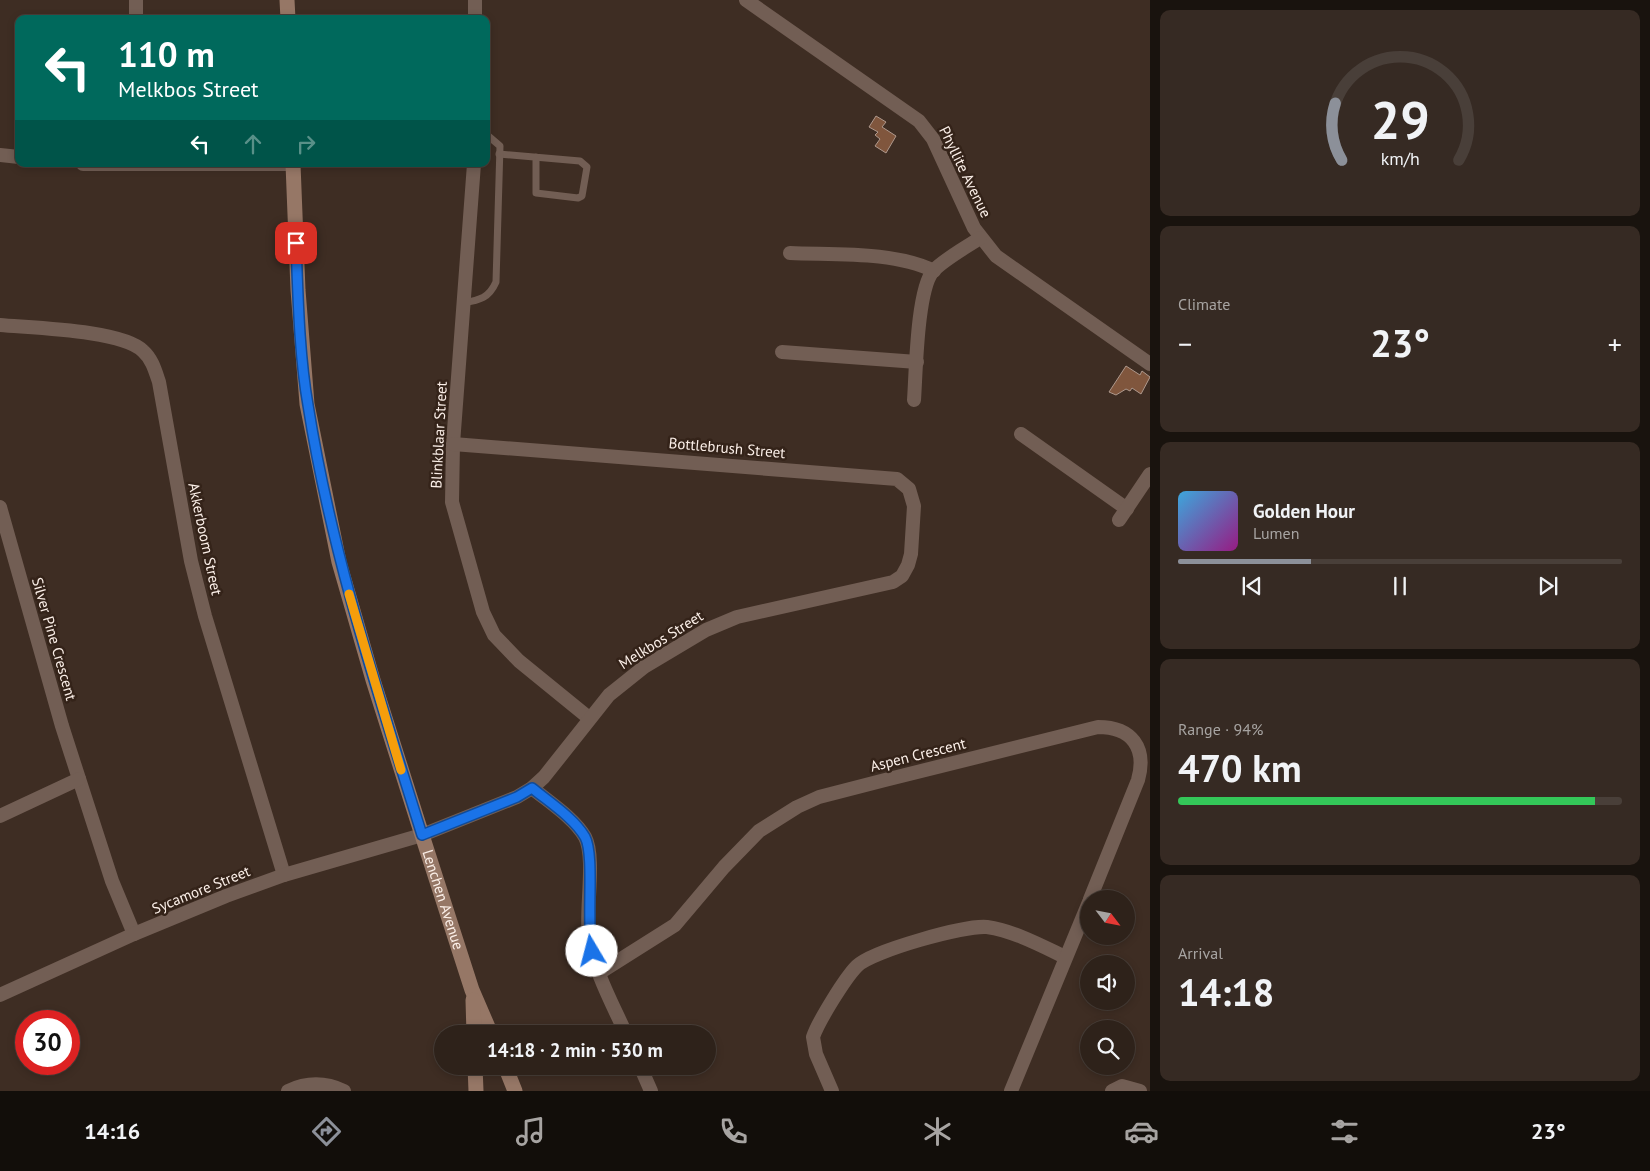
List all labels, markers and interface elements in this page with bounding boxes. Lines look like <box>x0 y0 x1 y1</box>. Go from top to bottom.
text: 110 m <box>118 31 215 77</box>
icon: left <box>35 35 100 100</box>
text: Melkbos Street <box>118 75 259 103</box>
text: 29 <box>1371 86 1429 153</box>
street label: Phyllite Avenue <box>935 123 996 221</box>
icon: left <box>186 130 214 158</box>
icon: ahead <box>239 130 267 158</box>
icon: right <box>292 130 320 158</box>
text: km/h <box>1380 147 1420 170</box>
pin <box>275 222 317 264</box>
icon: arrive <box>282 229 310 257</box>
text: Climate <box>1178 294 1230 314</box>
text: 23° <box>1370 318 1430 367</box>
text: − <box>1178 325 1192 362</box>
text: + <box>1608 325 1622 362</box>
street label: Blinkblaar Street <box>426 381 451 489</box>
street label: Bottlebrush Street <box>668 433 786 462</box>
street label: Akkerboom Street <box>184 481 227 597</box>
text: Golden Hour <box>1253 499 1355 523</box>
text: Lumen <box>1253 523 1299 543</box>
icon: previous <box>1238 572 1266 600</box>
icon: pause <box>1386 572 1414 600</box>
icon: next <box>1534 572 1562 600</box>
street label: Silver Pine Crescent <box>28 575 81 703</box>
street label: Melkbos Street <box>615 606 706 673</box>
text: Range · 94% <box>1178 719 1263 739</box>
street label: Aspen Crescent <box>868 733 968 776</box>
text: 470 km <box>1178 743 1302 792</box>
street label: Lenchen Avenue <box>418 847 468 952</box>
street label: Sycamore Street <box>149 861 253 918</box>
north arrow <box>1080 890 1135 945</box>
map controls <box>1080 890 1135 1075</box>
position arrow <box>565 924 617 976</box>
text: Arrival <box>1178 943 1223 963</box>
button: sound <box>1080 955 1135 1010</box>
text: 14:18 <box>1178 967 1274 1016</box>
speed limit sign: 30 <box>15 1010 80 1075</box>
button: search <box>1080 1020 1135 1075</box>
text: 14:18 · 2 min · 530 m <box>487 1038 663 1062</box>
icon: directions <box>309 1114 344 1149</box>
icon: music <box>513 1114 548 1149</box>
icon: phone <box>716 1114 751 1149</box>
icon: climate <box>920 1114 955 1149</box>
icon: car <box>1124 1114 1159 1149</box>
icon: filters <box>1327 1114 1362 1149</box>
text: 14:16 <box>84 1117 140 1145</box>
text: 23° <box>1531 1117 1566 1145</box>

